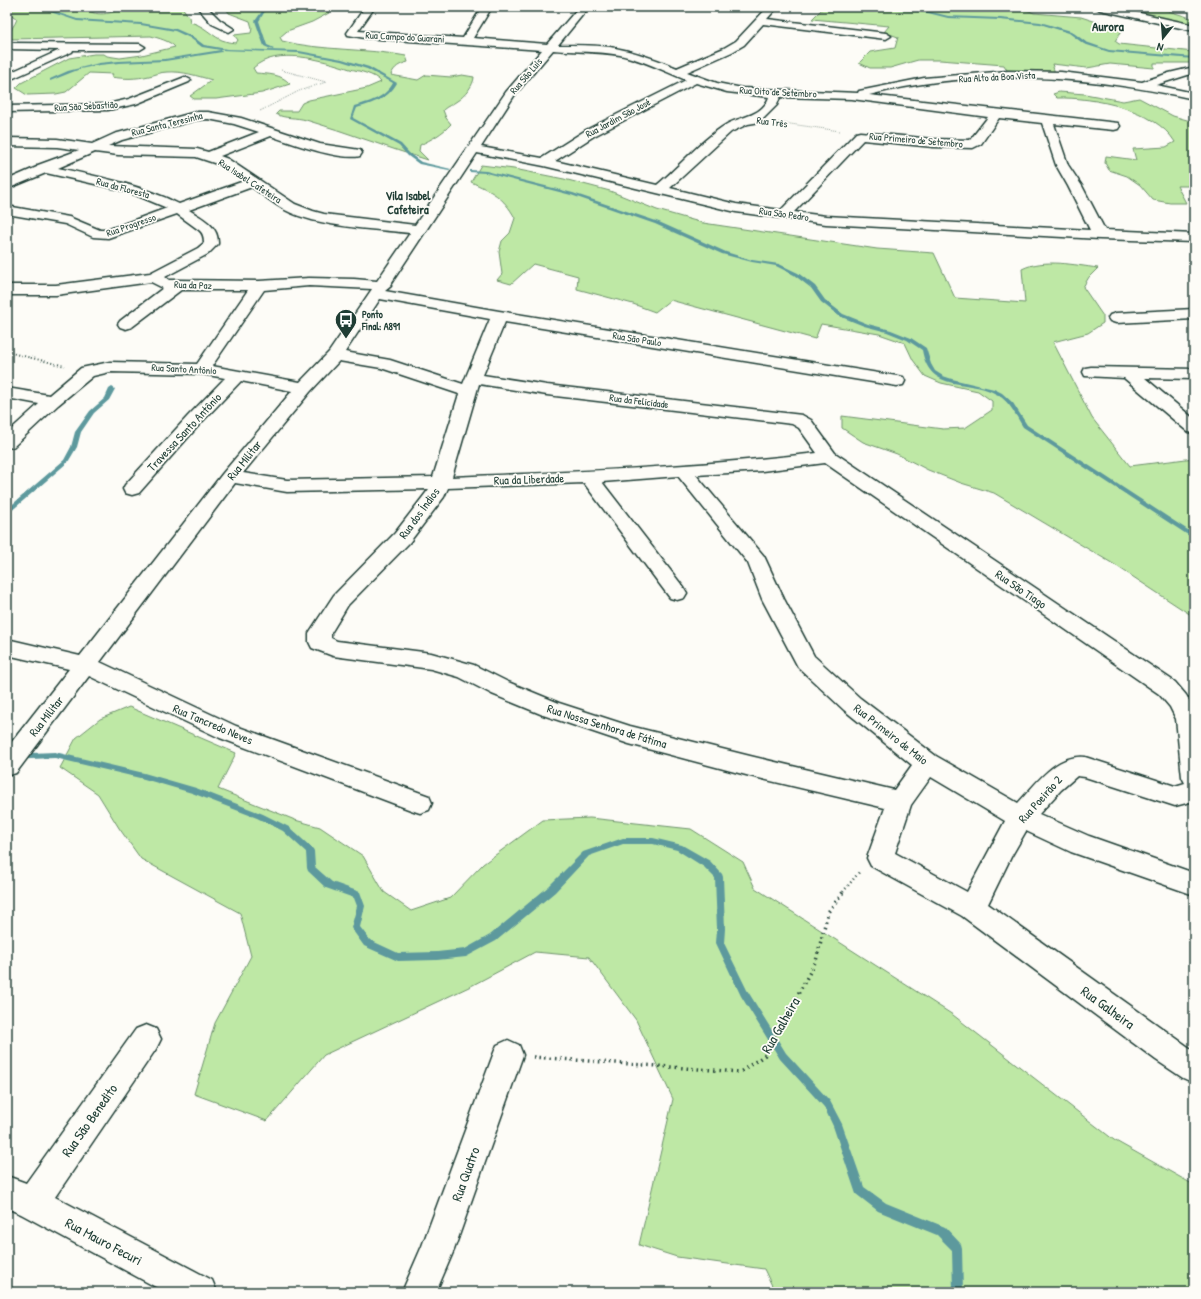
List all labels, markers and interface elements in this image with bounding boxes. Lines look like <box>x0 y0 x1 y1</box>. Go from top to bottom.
district label: Aurora <box>1092 17 1125 35</box>
north arrow <box>1143 18 1183 58</box>
street label: Rua Campo do Guarani <box>365 28 445 46</box>
text: N <box>1155 40 1165 55</box>
street label: Rua São Luís <box>507 55 545 97</box>
street label: Rua Alto da Boa Vista <box>958 69 1036 85</box>
street label: Rua Oito de Setembro <box>739 83 817 101</box>
street label: Rua Jardim São José <box>583 95 653 141</box>
street label: Rua São Sebastião <box>54 98 118 114</box>
street label: Rua Santa Teresinha <box>130 109 204 139</box>
street label: Rua Três <box>756 114 788 130</box>
street label: Rua Primeiro de Setembro <box>869 129 963 151</box>
street label: Rua Isabel Cafeteira <box>216 156 284 206</box>
street label: Rua da Floresta <box>95 175 151 201</box>
district label: Vila Isabel Cafeteira <box>385 187 431 218</box>
street label: Rua São Pedro <box>758 204 810 224</box>
street label: Rua Progresso <box>105 210 157 240</box>
street label: Rua da Paz <box>174 278 213 292</box>
bus stop icon: Ponto Final: A891 <box>333 307 359 340</box>
place label: Ponto Final: A891 <box>361 308 401 333</box>
street label: Rua São Paulo <box>612 329 662 349</box>
street label: Rua Santo Antônio <box>151 361 217 377</box>
street label: Travessa Santo Antônio <box>143 389 225 475</box>
street label: Rua da Felicidade <box>609 391 669 411</box>
street label: Rua Militar <box>223 436 266 484</box>
street label: Rua da Liberdade <box>494 469 565 489</box>
street label: Rua dos Índios <box>395 484 444 542</box>
street label: Rua São Tiago <box>992 566 1050 613</box>
street label: Rua Militar <box>25 692 67 740</box>
street label: Rua Tancredo Neves <box>170 700 256 749</box>
street label: Rua Nossa Senhora de Fátima <box>545 700 669 752</box>
street label: Rua Primeiro de Maio <box>850 700 932 769</box>
street label: Rua Poeirão 2 <box>1014 771 1066 826</box>
street label: Rua Galheira <box>1077 981 1139 1033</box>
street label: Rua Galheira <box>756 993 804 1057</box>
street label: Rua São Benedito <box>57 1079 121 1160</box>
street label: Rua Quatro <box>446 1144 484 1204</box>
street label: Rua Mauro Fecuri <box>62 1213 146 1269</box>

